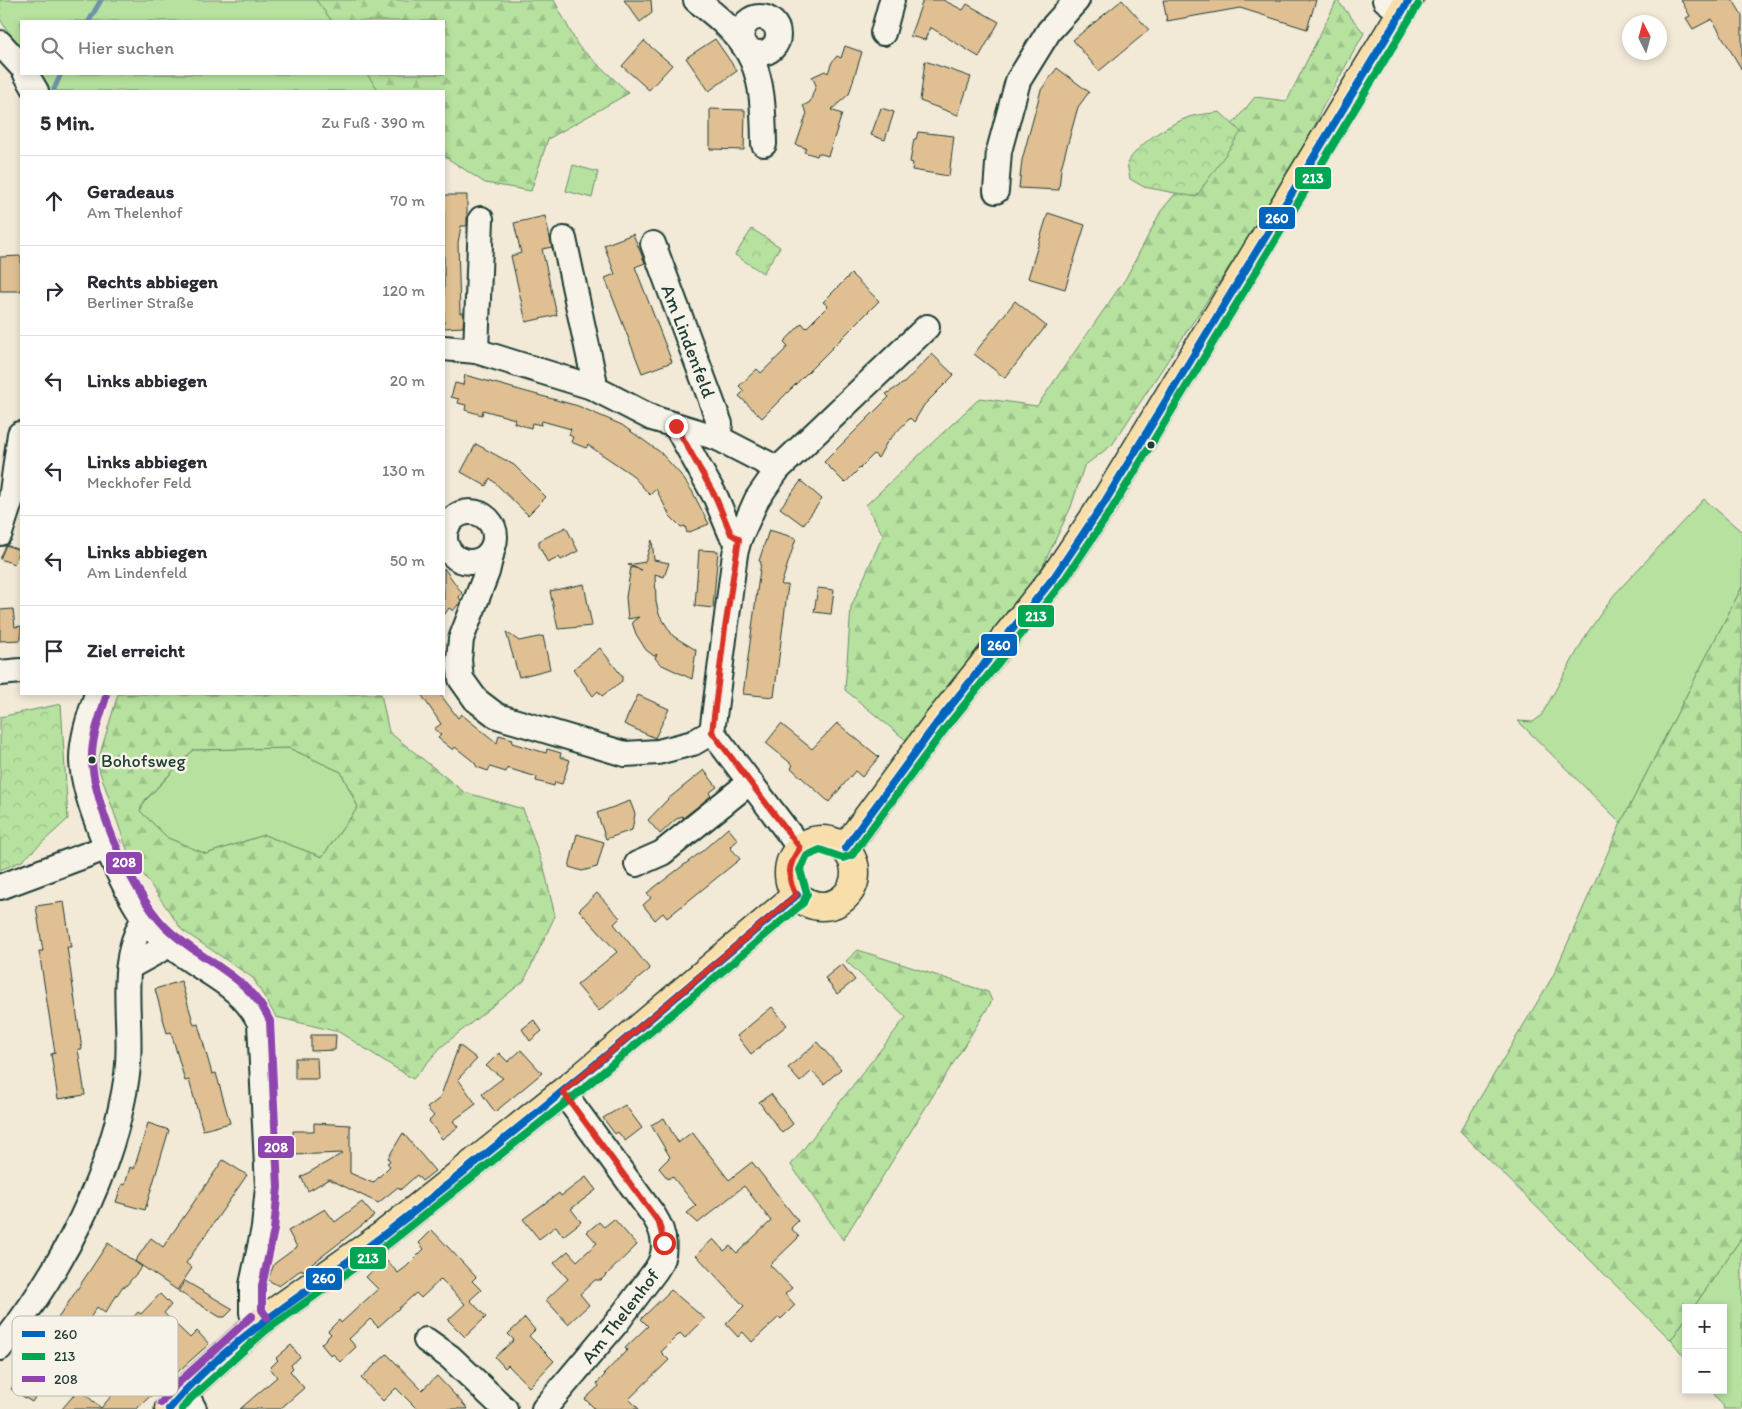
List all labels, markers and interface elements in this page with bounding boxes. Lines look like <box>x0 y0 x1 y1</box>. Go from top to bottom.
north arrow <box>1622 15 1667 60</box>
search box <box>20 20 445 75</box>
icon: search <box>38 34 66 62</box>
text: Hier suchen <box>78 36 174 59</box>
text: 5 Min. <box>40 110 95 135</box>
text: Zu Fuß · 390 m <box>322 113 425 132</box>
line badge: 213 <box>1294 166 1332 190</box>
text: 213 <box>1302 170 1324 187</box>
text: Geradeaus <box>87 180 174 203</box>
icon: ahead <box>40 187 68 215</box>
text: 70 m <box>390 191 425 210</box>
text: Am Thelenhof <box>87 203 183 222</box>
line badge: 260 <box>1258 206 1296 230</box>
text: 260 <box>1265 210 1289 227</box>
text: Rechts abbiegen <box>87 270 218 293</box>
icon: right <box>40 277 68 305</box>
text: 120 m <box>382 281 425 300</box>
street label: Am Lindenfeld <box>656 281 721 401</box>
text: Berliner Straße <box>87 293 194 312</box>
icon: left <box>40 367 68 395</box>
text: Links abbiegen <box>87 369 207 392</box>
text: 20 m <box>390 371 425 390</box>
route end <box>665 415 688 438</box>
unlabelled marker <box>1146 440 1156 450</box>
text: Links abbiegen <box>87 450 207 473</box>
icon: left <box>40 457 68 485</box>
text: 130 m <box>382 461 425 480</box>
text: Meckhofer Feld <box>87 473 192 492</box>
text: Links abbiegen <box>87 540 207 563</box>
icon: left <box>40 547 68 575</box>
text: 50 m <box>390 551 425 570</box>
text: Am Lindenfeld <box>87 563 187 582</box>
line badge: 213 <box>1017 604 1055 628</box>
text: 213 <box>1025 608 1047 625</box>
line badge: 260 <box>980 633 1018 657</box>
icon: arrive <box>40 637 68 665</box>
text: 260 <box>987 637 1011 654</box>
text: Ziel erreicht <box>87 639 185 662</box>
place label: Bohofsweg <box>101 750 186 772</box>
marker: Bohofsweg <box>87 755 97 765</box>
line badge: 208 <box>105 851 143 875</box>
text: 208 <box>112 854 136 871</box>
line badge: 208 <box>257 1135 295 1159</box>
text: 208 <box>264 1139 288 1156</box>
route start <box>653 1232 676 1255</box>
line badge: 213 <box>349 1246 387 1270</box>
text: 213 <box>357 1250 379 1267</box>
street label: Am Thelenhof <box>576 1264 665 1368</box>
line badge: 260 <box>305 1267 343 1291</box>
text: 260 <box>312 1270 336 1287</box>
map controls <box>1682 1304 1727 1394</box>
button: + <box>1682 1304 1727 1349</box>
legend <box>12 1316 178 1396</box>
text: 260 <box>54 1326 77 1343</box>
text: 213 <box>54 1348 76 1365</box>
button: − <box>1682 1349 1727 1394</box>
text: 208 <box>54 1371 78 1388</box>

